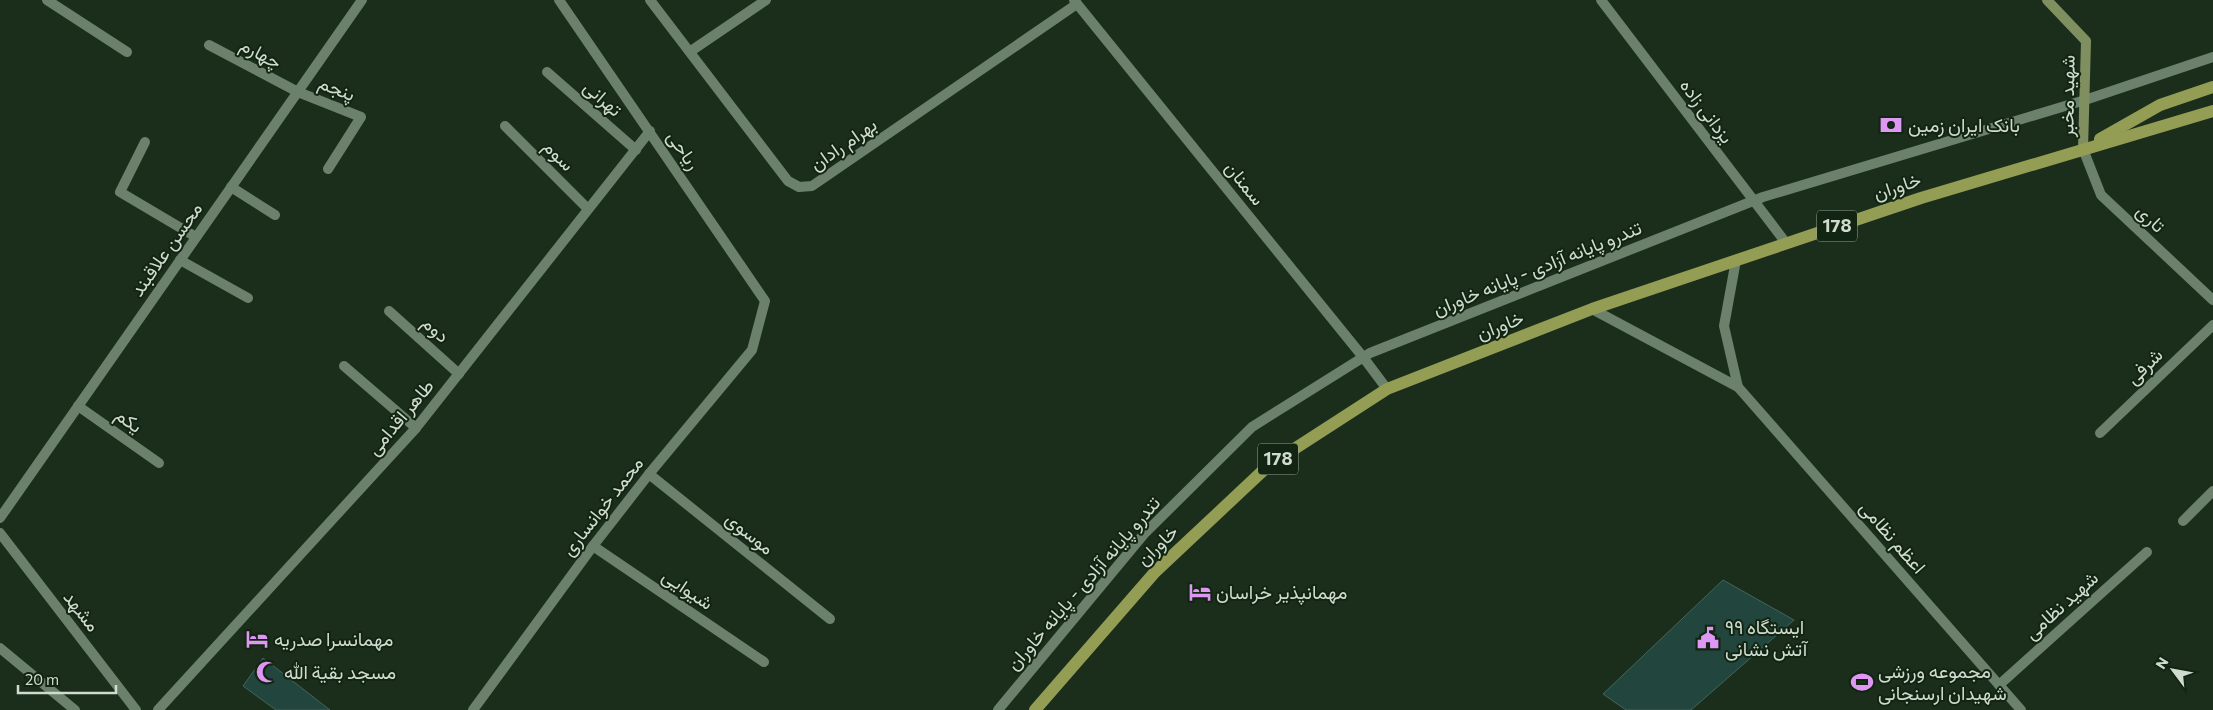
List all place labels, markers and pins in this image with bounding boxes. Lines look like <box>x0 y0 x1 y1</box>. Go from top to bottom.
bank icon: بانک ایران زمین <box>1878 112 1904 138</box>
place label: بانک ایران زمین <box>1908 113 2020 137</box>
hotel icon: مهمانپذیر خراسان <box>1187 579 1213 605</box>
place label: مهمانپذیر خراسان <box>1216 580 1347 606</box>
place label: ایستگاه ۹۹ آتش نشانی <box>1725 615 1809 661</box>
public building icon: ایستگاه ۹۹ آتش نشانی <box>1695 625 1721 651</box>
hotel icon: مهمانسرا صدریه <box>244 626 270 652</box>
place label: مهمانسرا صدریه <box>274 627 393 651</box>
mosque icon: مسجد بقیة الله <box>254 659 280 685</box>
place label: مجموعه ورزشی شهیدان ارسنجانی <box>1878 659 2007 705</box>
place label: مسجد بقیة الله <box>284 660 396 684</box>
sports icon: مجموعه ورزشی شهیدان ارسنجانی <box>1849 669 1875 695</box>

